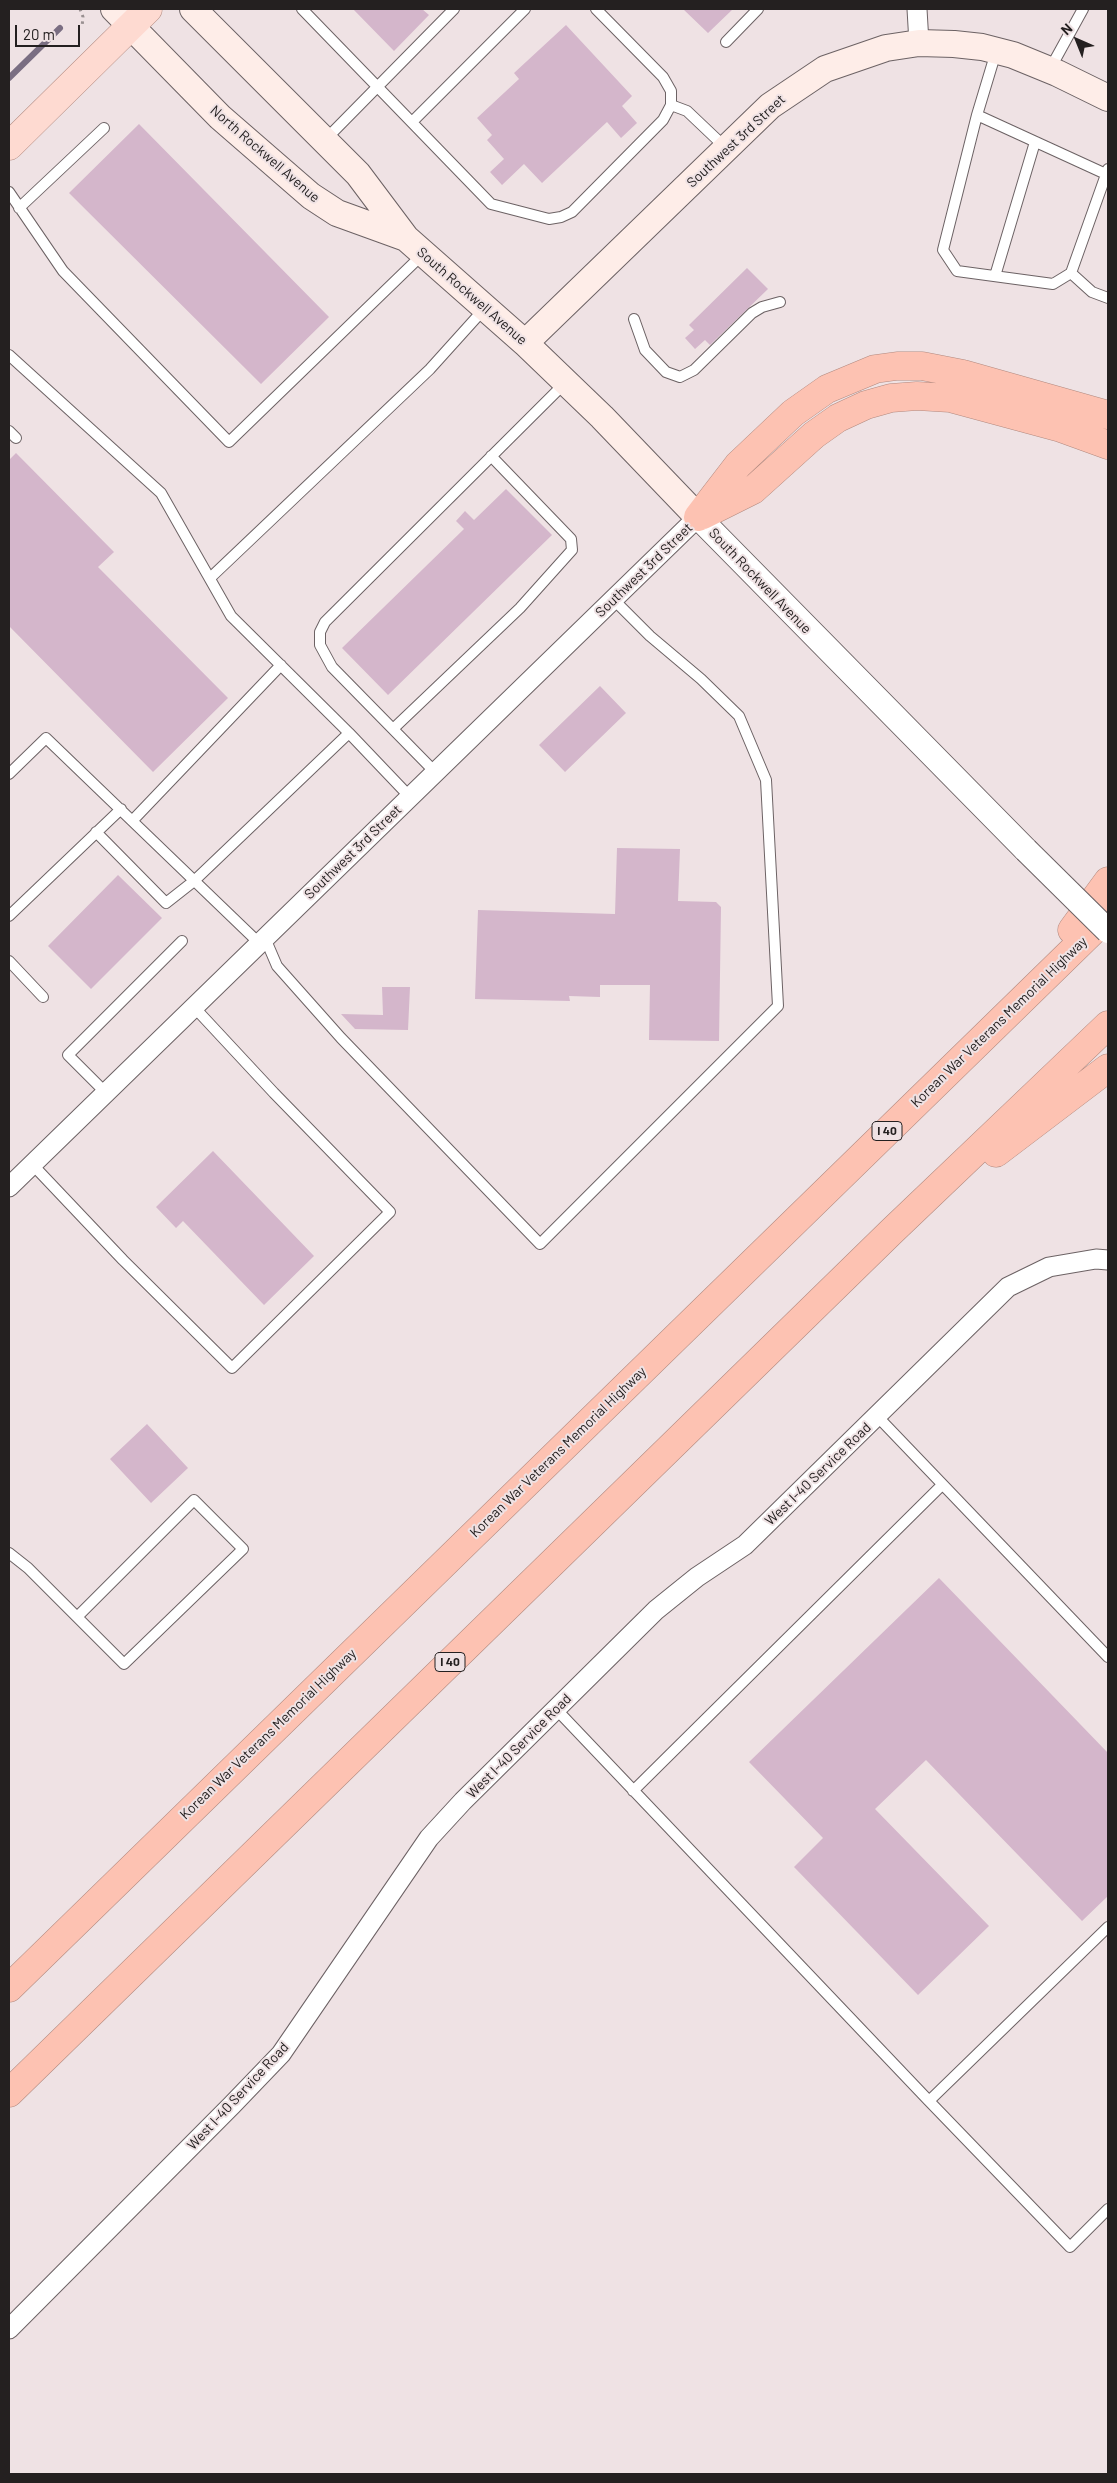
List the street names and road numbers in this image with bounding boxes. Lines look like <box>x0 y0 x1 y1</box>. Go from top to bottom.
street label: Southwest 3rd Street <box>683 91 789 191</box>
street label: North Rockwell Avenue <box>207 102 323 206</box>
street label: South Rockwell Avenue <box>414 244 530 348</box>
street label: Southwest 3rd Street <box>592 519 696 621</box>
street label: South Rockwell Avenue <box>705 525 815 637</box>
street label: Southwest 3rd Street <box>301 801 405 903</box>
street label: Korean War Veterans Memorial Highway <box>907 933 1091 1111</box>
road number: I 40 <box>872 1122 902 1140</box>
street label: Korean War Veterans Memorial Highway <box>466 1363 650 1541</box>
street label: West I-40 Service Road <box>761 1419 875 1529</box>
street label: Korean War Veterans Memorial Highway <box>176 1645 360 1823</box>
road number: I 40 <box>435 1652 465 1671</box>
street label: West I-40 Service Road <box>463 1690 575 1802</box>
street label: West I-40 Service Road <box>184 2039 292 2153</box>

